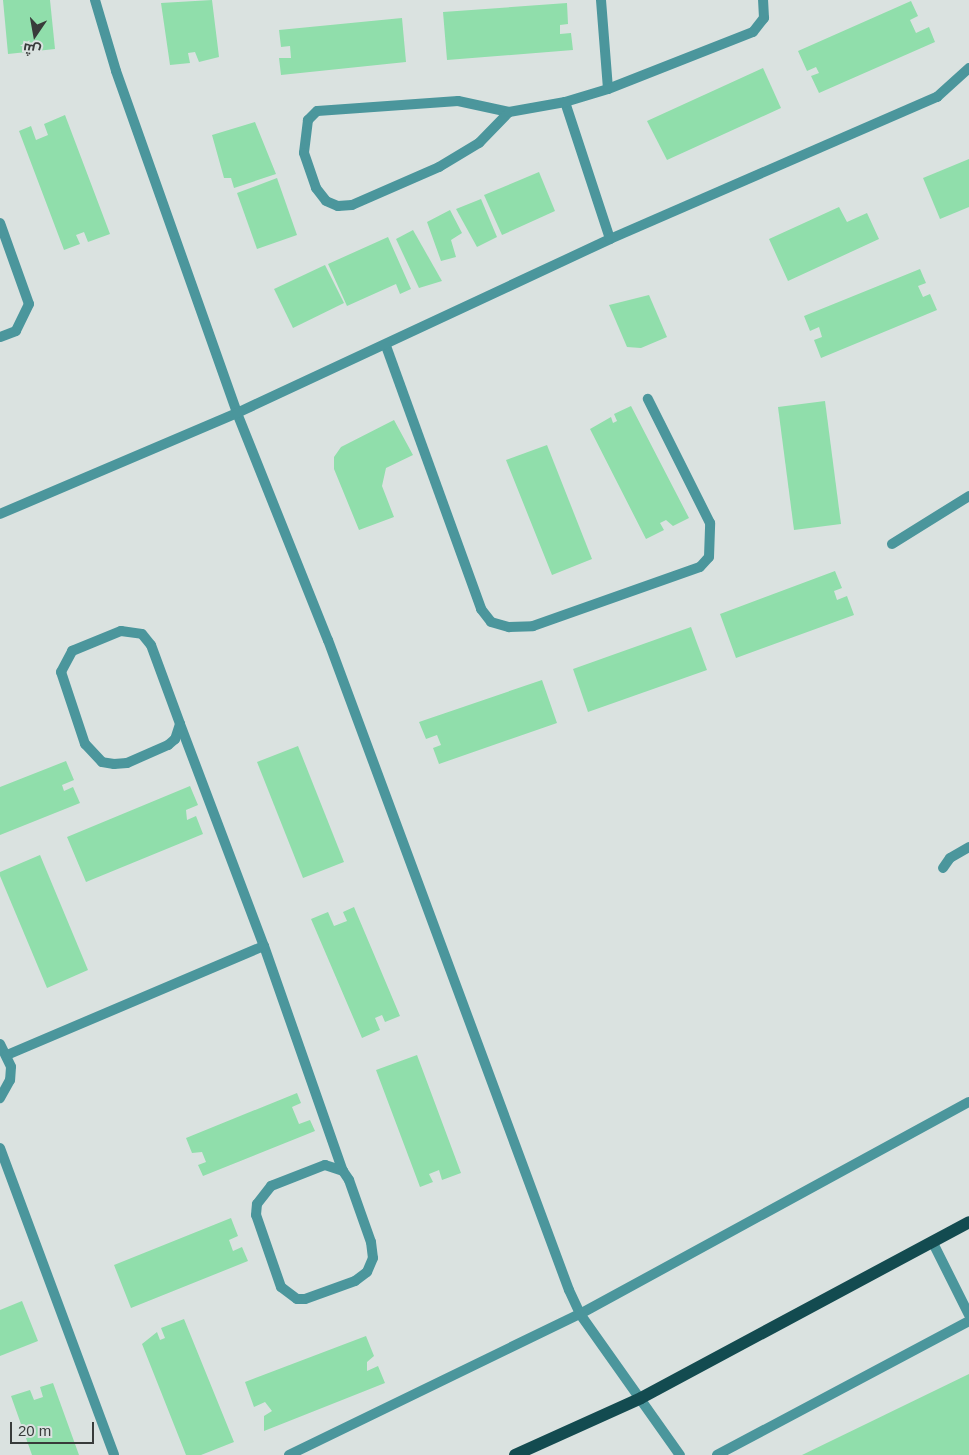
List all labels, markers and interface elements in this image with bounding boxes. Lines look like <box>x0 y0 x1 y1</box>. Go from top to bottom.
north arrow <box>10 10 60 60</box>
text: ش <box>21 40 42 59</box>
scale bar <box>12 1412 96 1444</box>
text: 20 m <box>18 1422 51 1439</box>

